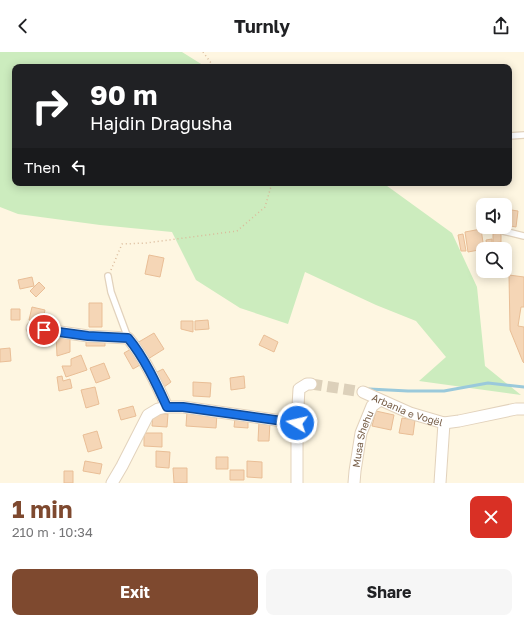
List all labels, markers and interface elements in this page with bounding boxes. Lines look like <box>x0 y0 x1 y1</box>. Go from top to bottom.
icon: back <box>12 15 34 37</box>
text: Turnly <box>234 15 290 37</box>
icon: share <box>490 15 512 37</box>
text: 90 m <box>90 78 157 111</box>
icon: right <box>24 80 76 132</box>
text: Hajdin Dragusha <box>90 112 233 134</box>
icon: left <box>68 156 90 178</box>
text: Then <box>24 158 60 176</box>
map controls <box>476 198 512 278</box>
button: sound <box>476 198 512 234</box>
button: search <box>476 242 512 278</box>
pin <box>27 313 61 347</box>
icon: arrive <box>33 319 55 341</box>
street label: Arbania e Vogël <box>370 391 444 428</box>
position arrow <box>276 402 318 444</box>
street label: Musa Shehu <box>350 409 376 468</box>
text: 1 min <box>12 494 72 523</box>
button: close <box>470 496 512 538</box>
text: 210 m · 10:34 <box>12 524 93 540</box>
button: Exit <box>12 569 258 615</box>
button: Share <box>266 569 512 615</box>

